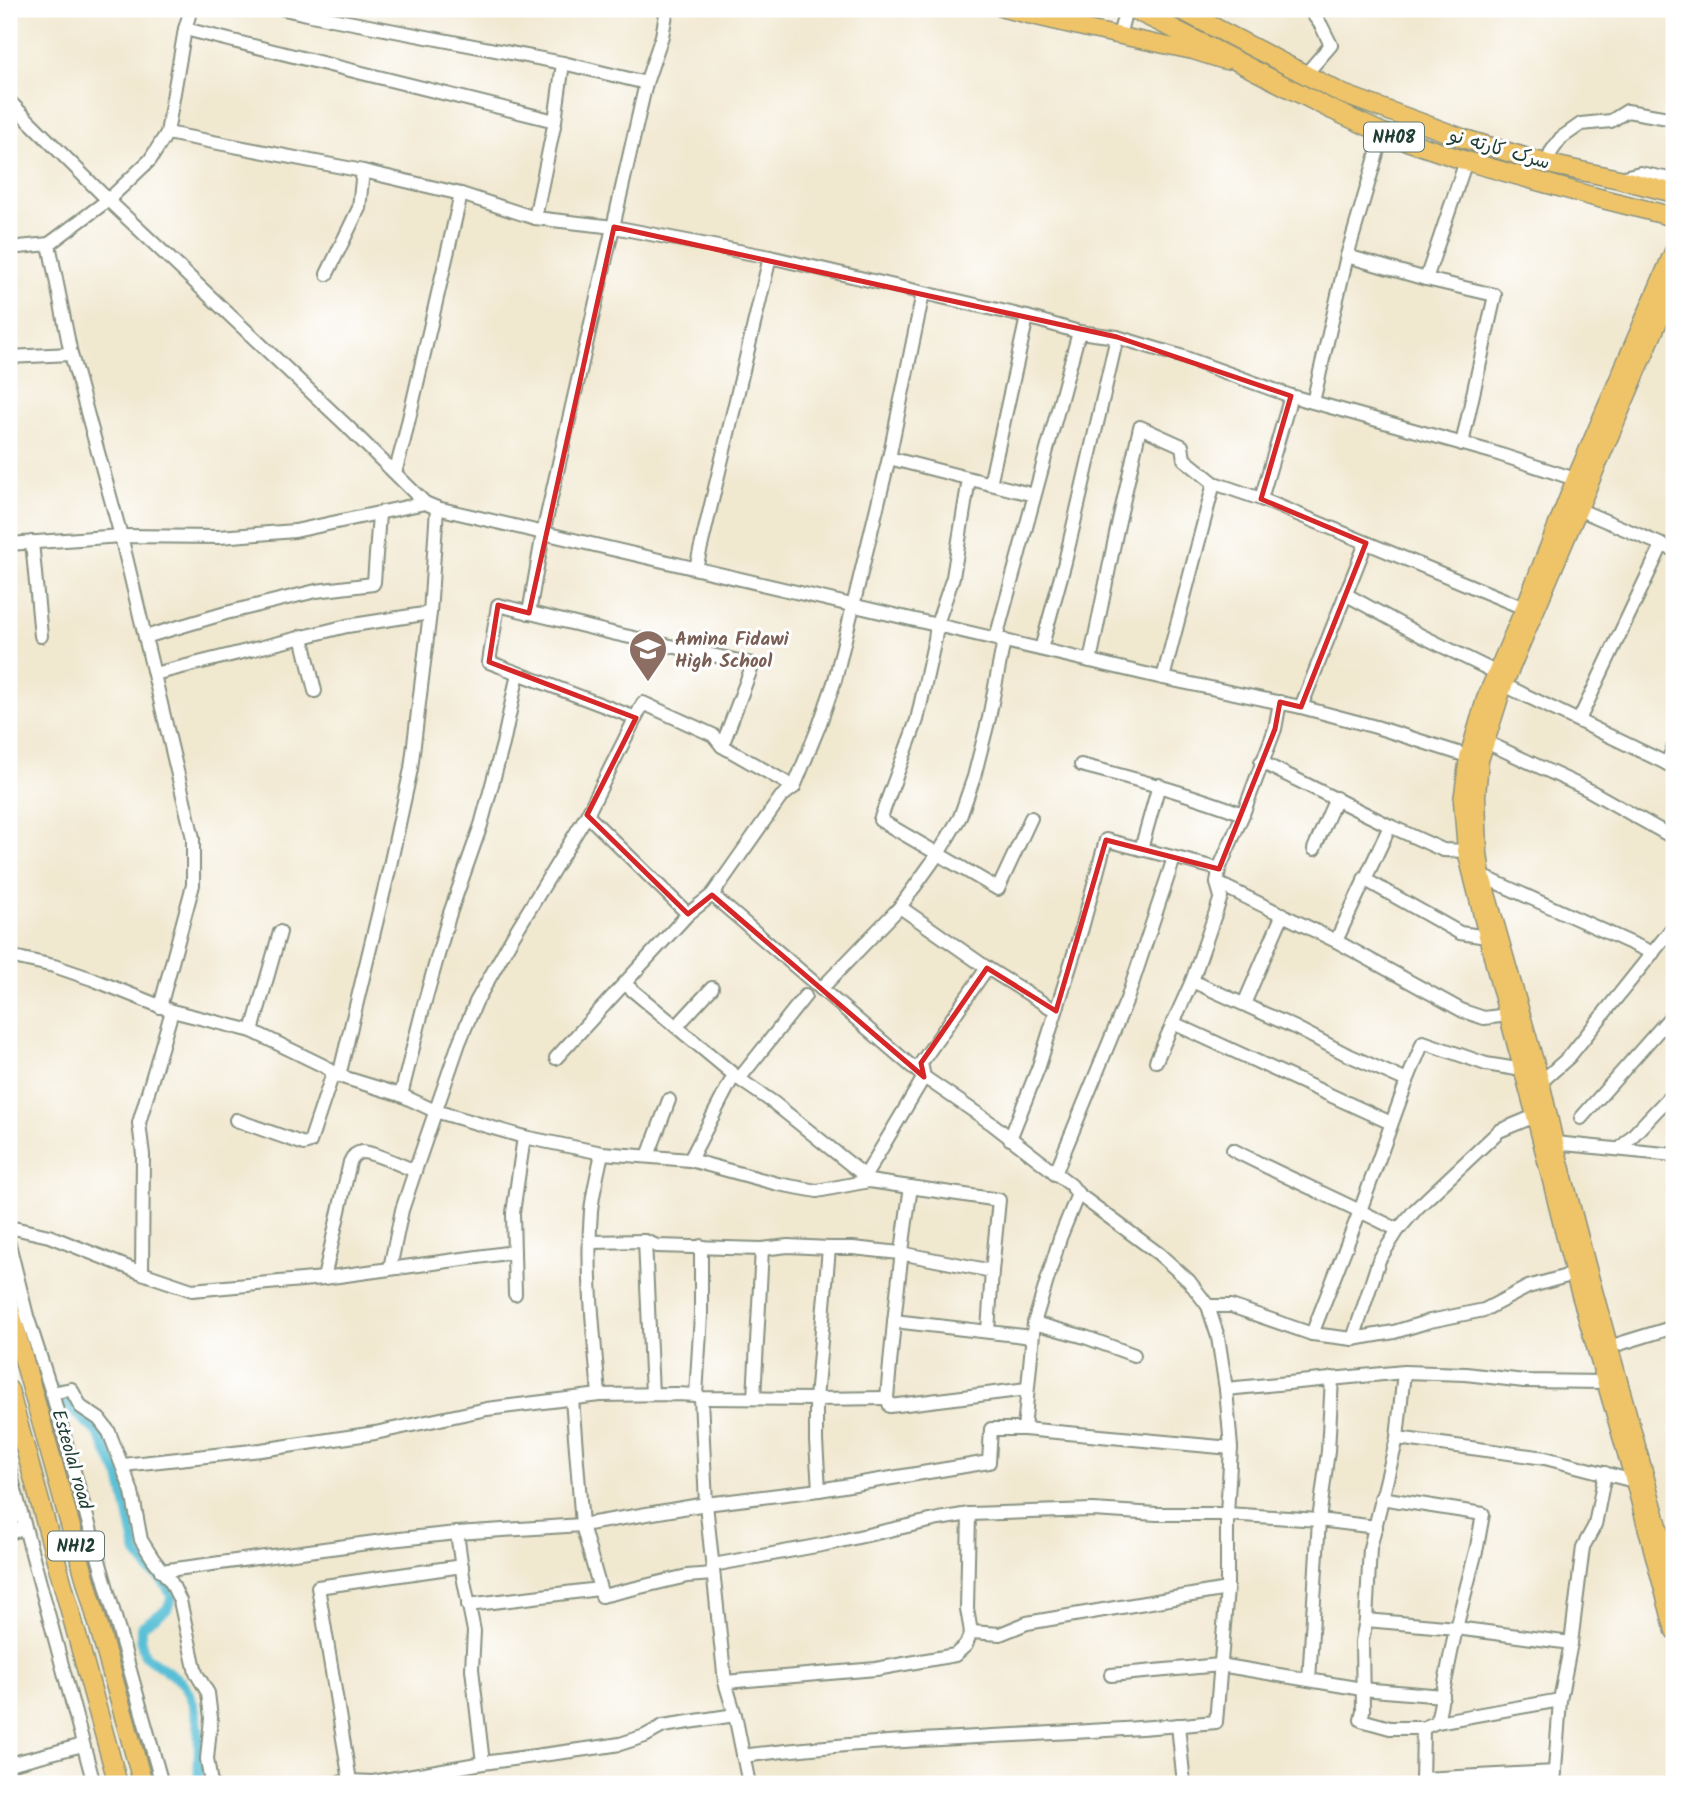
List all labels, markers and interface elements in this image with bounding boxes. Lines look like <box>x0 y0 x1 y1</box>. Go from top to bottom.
street label: سرک کارته نو <box>1443 121 1553 179</box>
road number: NH08 <box>1364 122 1424 152</box>
place label: Amina Fidawi High School <box>675 625 790 677</box>
school or university icon: Amina Fidawi High School <box>627 628 669 683</box>
street label: Esteolal road <box>42 1406 100 1514</box>
road number: NH12 <box>48 1532 104 1560</box>

